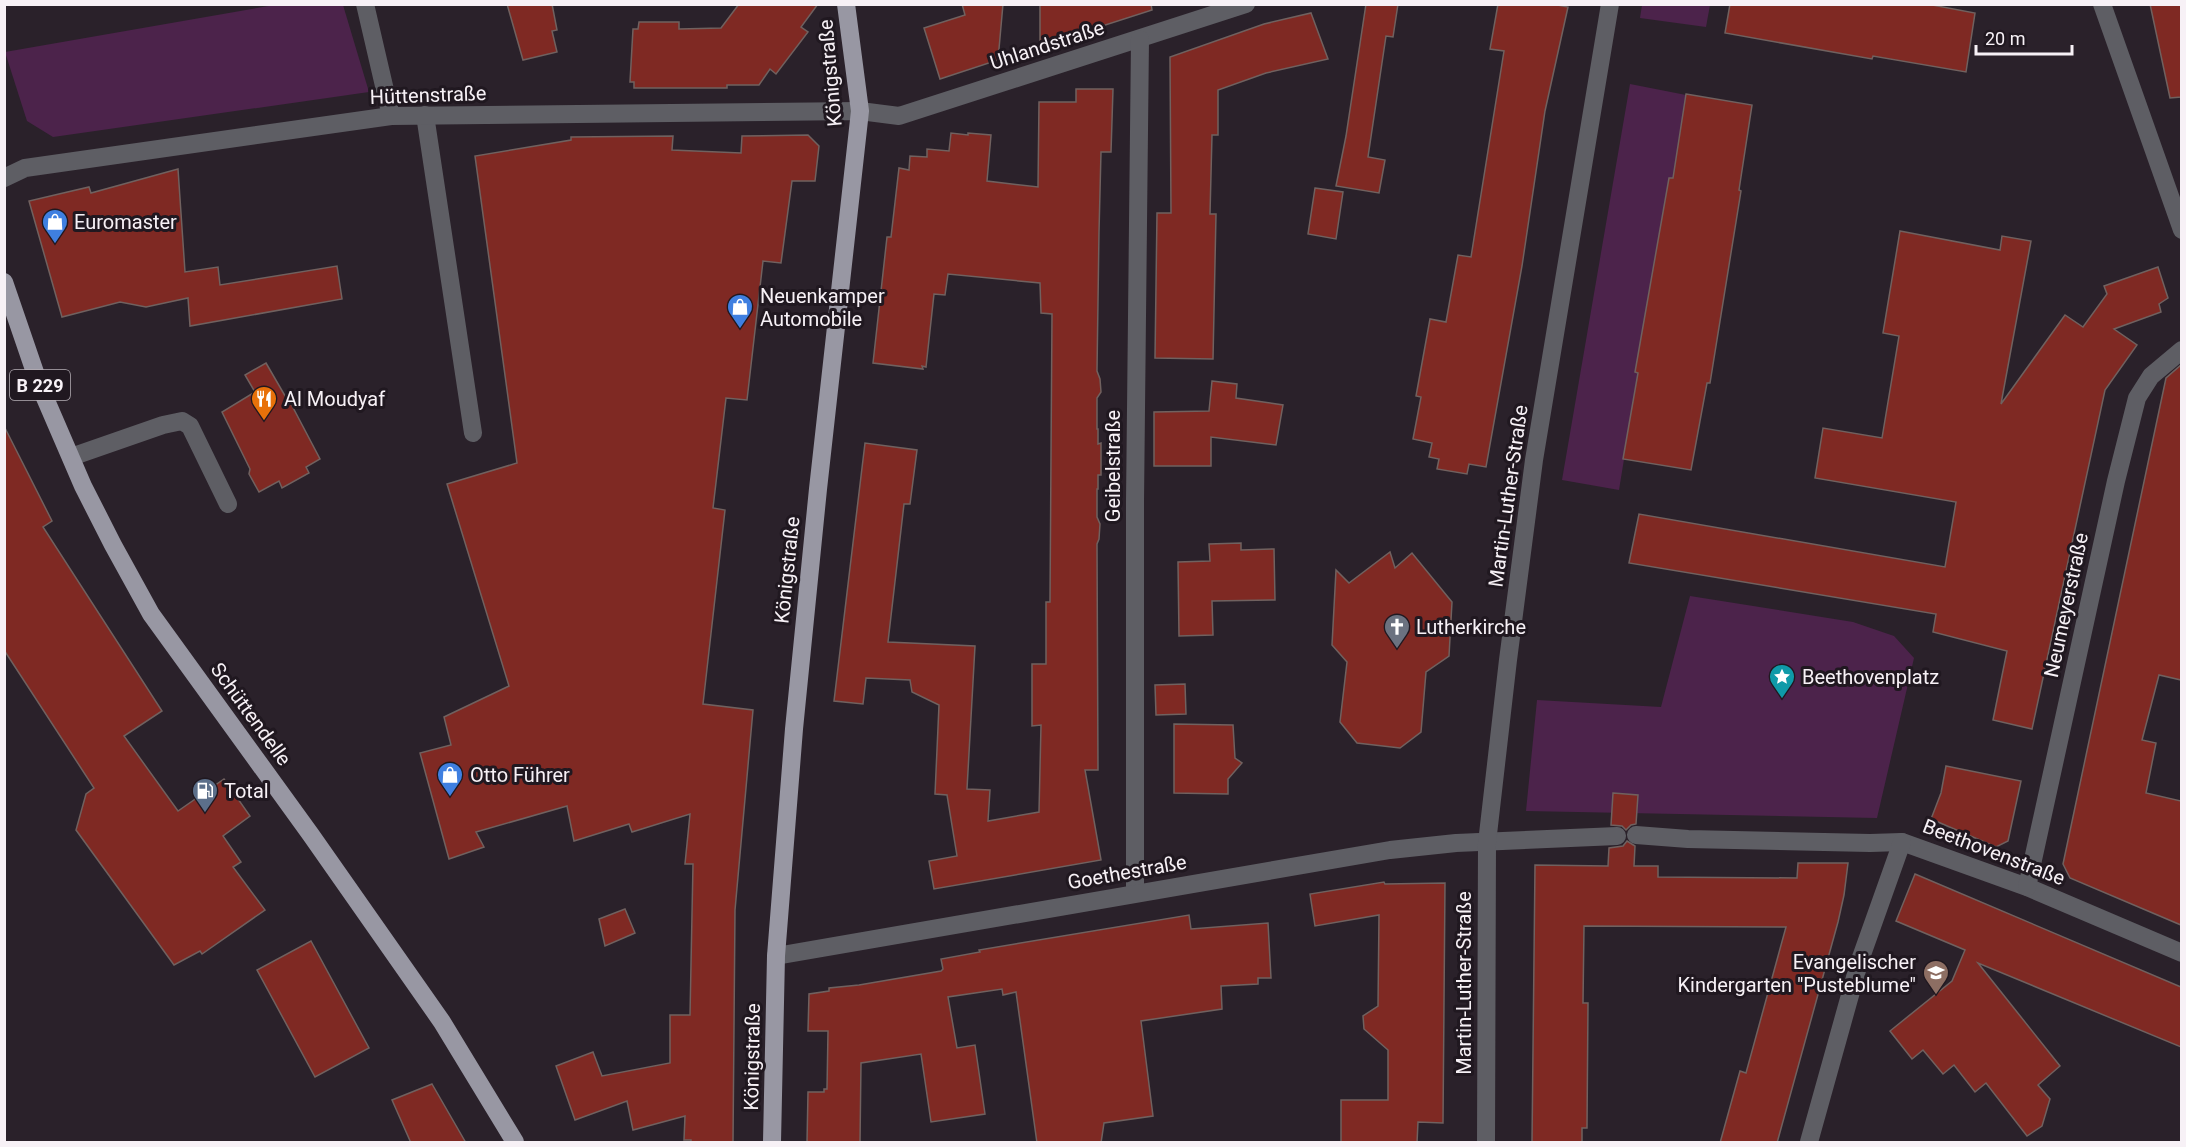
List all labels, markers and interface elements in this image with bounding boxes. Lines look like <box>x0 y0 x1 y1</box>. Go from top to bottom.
street label: Uhlandstraße <box>987 15 1107 75</box>
street label: Königstraße <box>813 18 847 128</box>
scale bar <box>1976 18 2072 56</box>
text: 20 m <box>1985 28 2025 49</box>
street label: Hüttenstraße <box>369 81 487 109</box>
shop icon: Euromaster <box>40 207 70 245</box>
place label: Euromaster <box>74 210 177 234</box>
place label: Neuenkamper Automobile <box>760 284 885 331</box>
shop icon: Neuenkamper Automobile <box>725 292 755 330</box>
road number: B 229 <box>10 370 70 400</box>
restaurant icon: Al Moudyaf <box>249 384 279 422</box>
place label: Al Moudyaf <box>284 387 385 411</box>
street label: Martin-Luther-Straße <box>1483 403 1533 589</box>
street label: Geibelstraße <box>1101 410 1125 522</box>
street label: Königstraße <box>769 515 805 625</box>
street label: Neumeyerstraße <box>2039 530 2093 680</box>
church icon: Lutherkirche <box>1382 612 1412 650</box>
place label: Lutherkirche <box>1416 615 1526 639</box>
street label: Schüttendelle <box>206 658 296 770</box>
place icon: Beethovenplatz <box>1767 662 1797 700</box>
place label: Beethovenplatz <box>1802 665 1939 689</box>
shop icon: Otto Führer <box>435 760 465 798</box>
place label: Otto Führer <box>470 763 570 787</box>
fuel station icon: Total <box>190 776 220 814</box>
place label: Total <box>224 779 269 803</box>
street label: Beethovenstraße <box>1920 814 2068 890</box>
street label: Goethestraße <box>1066 850 1188 894</box>
street label: Martin-Luther-Straße <box>1452 891 1476 1075</box>
place label: Evangelischer Kindergarten "Pusteblume" <box>1677 950 1916 997</box>
school or university icon: Evangelischer Kindergarten "Pusteblume" <box>1921 958 1951 996</box>
street label: Königstraße <box>739 1003 765 1111</box>

